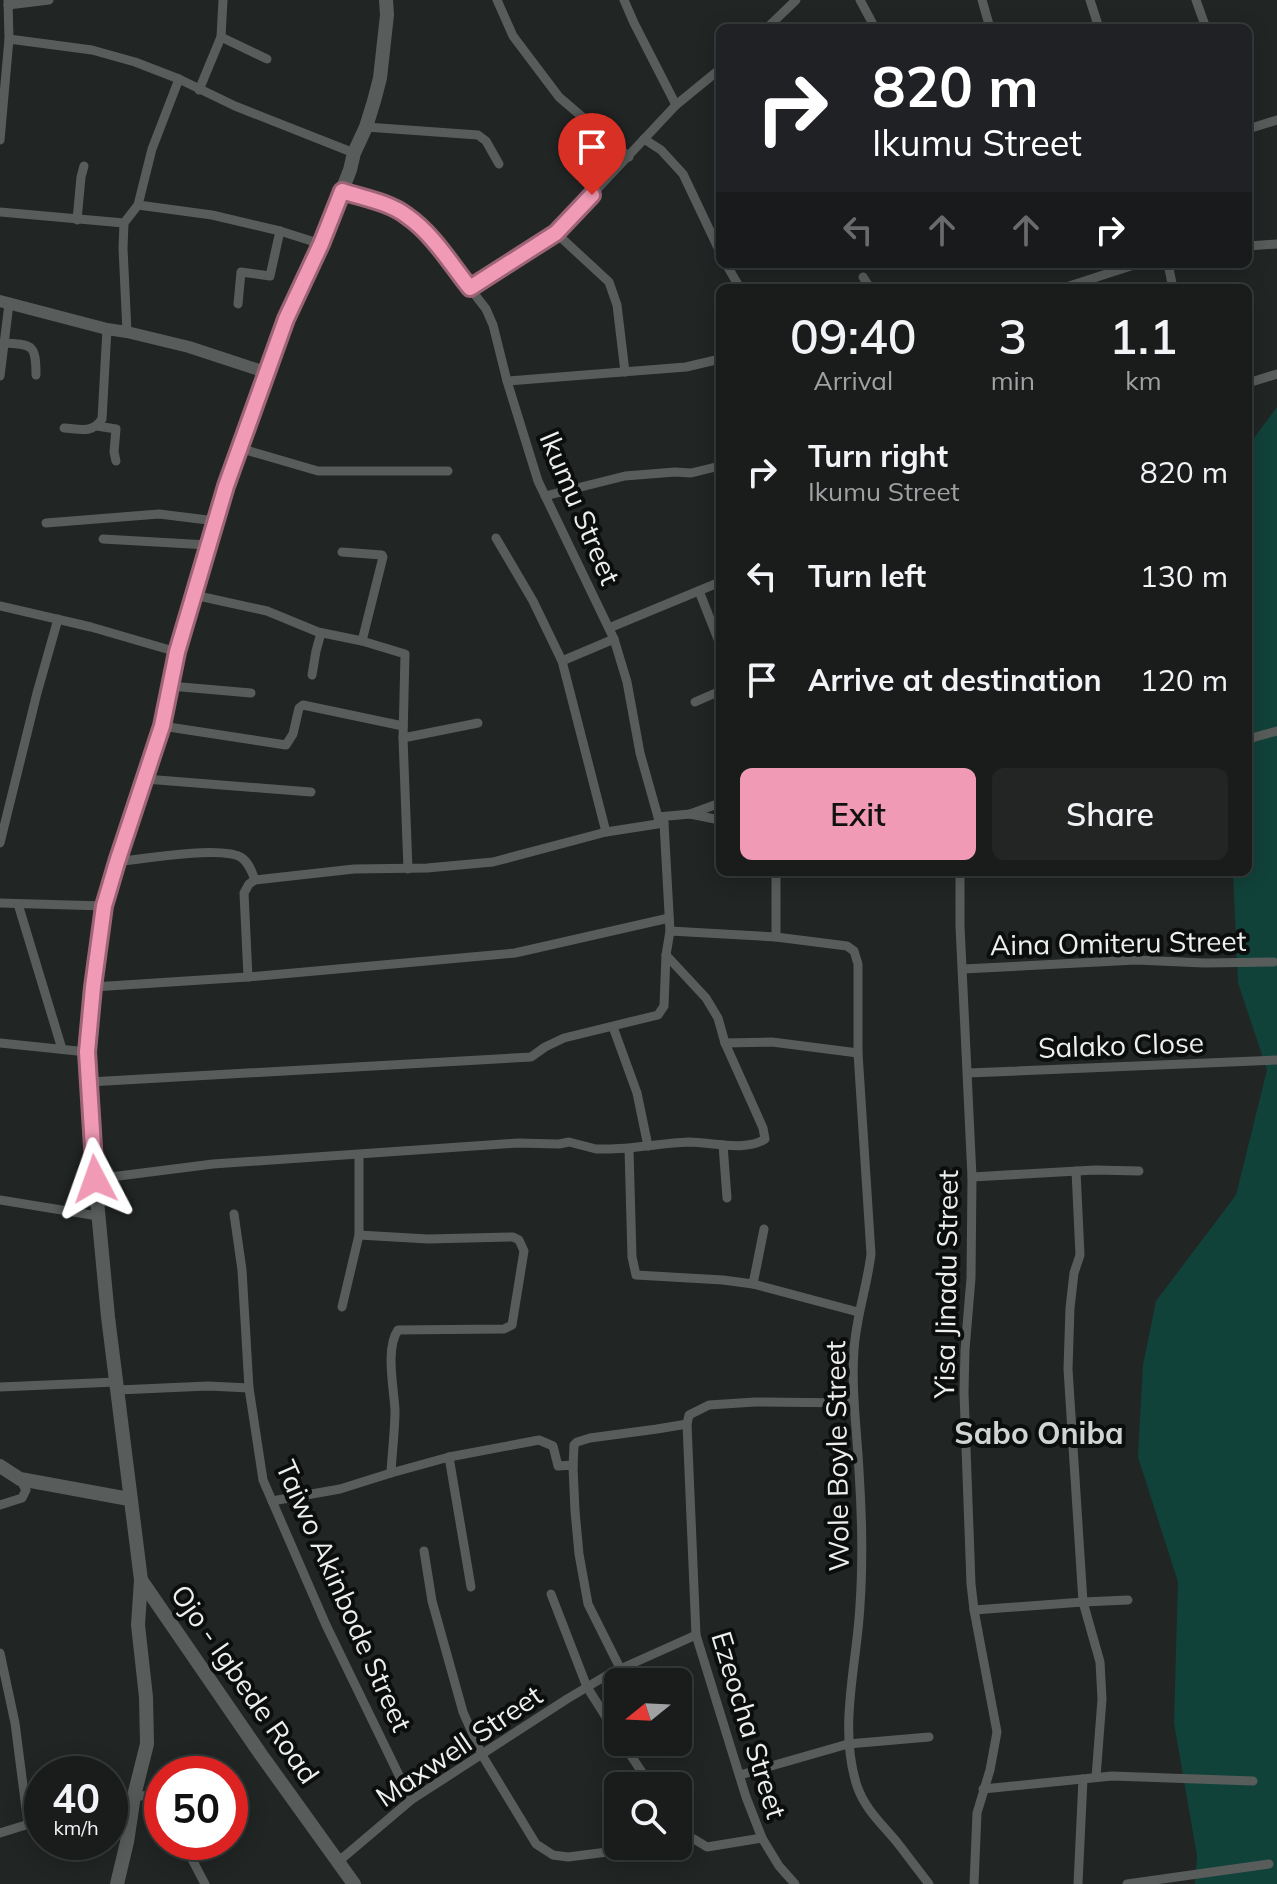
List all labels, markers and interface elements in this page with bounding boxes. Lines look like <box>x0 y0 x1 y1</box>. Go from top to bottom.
text: 820 m <box>872 51 1039 121</box>
icon: right <box>740 56 844 160</box>
pin <box>558 113 626 195</box>
text: Ikumu Street <box>872 120 1082 165</box>
icon: arrive <box>570 125 614 169</box>
icon: left <box>836 208 880 252</box>
icon: ahead <box>920 208 964 252</box>
icon: ahead <box>1004 208 1048 252</box>
icon: right <box>1088 208 1132 252</box>
text: 09:40 <box>790 306 917 366</box>
text: 3 <box>998 306 1027 366</box>
text: 1.1 <box>1109 306 1178 366</box>
text: Arrival <box>814 364 893 397</box>
text: min <box>991 364 1035 397</box>
text: km <box>1125 364 1162 397</box>
street label: Ikumu Street <box>532 426 629 590</box>
text: Turn right <box>808 437 948 475</box>
icon: right <box>740 450 784 494</box>
text: 820 m <box>1140 453 1228 491</box>
text: Ikumu Street <box>808 475 960 508</box>
icon: left <box>740 554 784 598</box>
text: Turn left <box>808 557 926 595</box>
text: 130 m <box>1140 557 1228 595</box>
icon: arrive <box>740 658 784 702</box>
text: Arrive at destination <box>808 661 1102 699</box>
text: 120 m <box>1140 661 1228 699</box>
button: Exit <box>740 768 976 860</box>
button: Share <box>992 768 1228 860</box>
street label: Aina Omiteru Street <box>989 923 1247 962</box>
street label: Salako Close <box>1037 1024 1205 1065</box>
position arrow <box>53 1137 137 1221</box>
street label: Yisa Jinadu Street <box>926 1169 965 1399</box>
street label: Wole Boyle Street <box>817 1340 856 1572</box>
district label: Sabo Oniba <box>954 1414 1124 1452</box>
street label: Taiwo Akinbode Street <box>269 1455 420 1737</box>
street label: Ojo - Igbede Road <box>164 1577 327 1790</box>
street label: Ezeocha Street <box>704 1627 795 1823</box>
north arrow <box>604 1668 692 1756</box>
map controls <box>604 1668 692 1860</box>
street label: Maxwell Street <box>369 1677 549 1814</box>
speed limit sign: 50 <box>144 1756 248 1860</box>
button: search <box>604 1772 692 1860</box>
text: 40 <box>52 1773 100 1823</box>
text: km/h <box>53 1815 99 1840</box>

